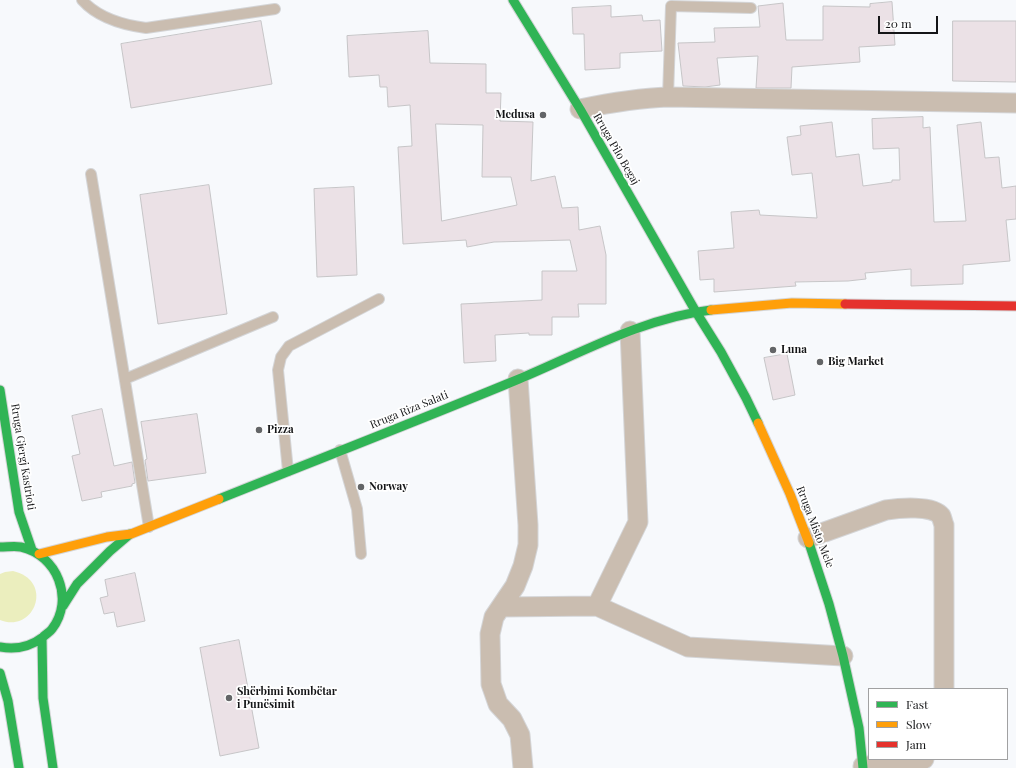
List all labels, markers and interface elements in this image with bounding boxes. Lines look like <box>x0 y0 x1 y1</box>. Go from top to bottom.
scale bar <box>880 8 940 34</box>
text: 20 m <box>885 15 912 31</box>
place label: Medusa <box>495 108 535 122</box>
marker: Medusa <box>538 110 548 120</box>
street label: Rruga Pilo Begaj <box>590 111 642 187</box>
place label: Luna <box>781 343 807 357</box>
marker: Luna <box>768 345 778 355</box>
place label: Big Market <box>828 355 884 369</box>
marker: Big Market <box>815 357 825 367</box>
street label: Rruga Riza Salati <box>368 388 450 432</box>
street label: Rruga Gjergj Kastrioti <box>8 403 38 511</box>
place label: Pizza <box>267 423 294 437</box>
marker: Pizza <box>254 425 264 435</box>
place label: Norway <box>369 480 408 494</box>
marker: Norway <box>356 482 366 492</box>
street label: Rruga Misto Mele <box>793 484 837 570</box>
place label: Shërbimi Kombëtar i Punësimit <box>237 685 337 711</box>
legend <box>868 688 1008 760</box>
marker: Shërbimi Kombëtar i Punësimit <box>224 693 234 703</box>
text: Fast <box>906 696 928 712</box>
text: Slow <box>906 716 932 732</box>
text: Jam <box>906 736 926 752</box>

